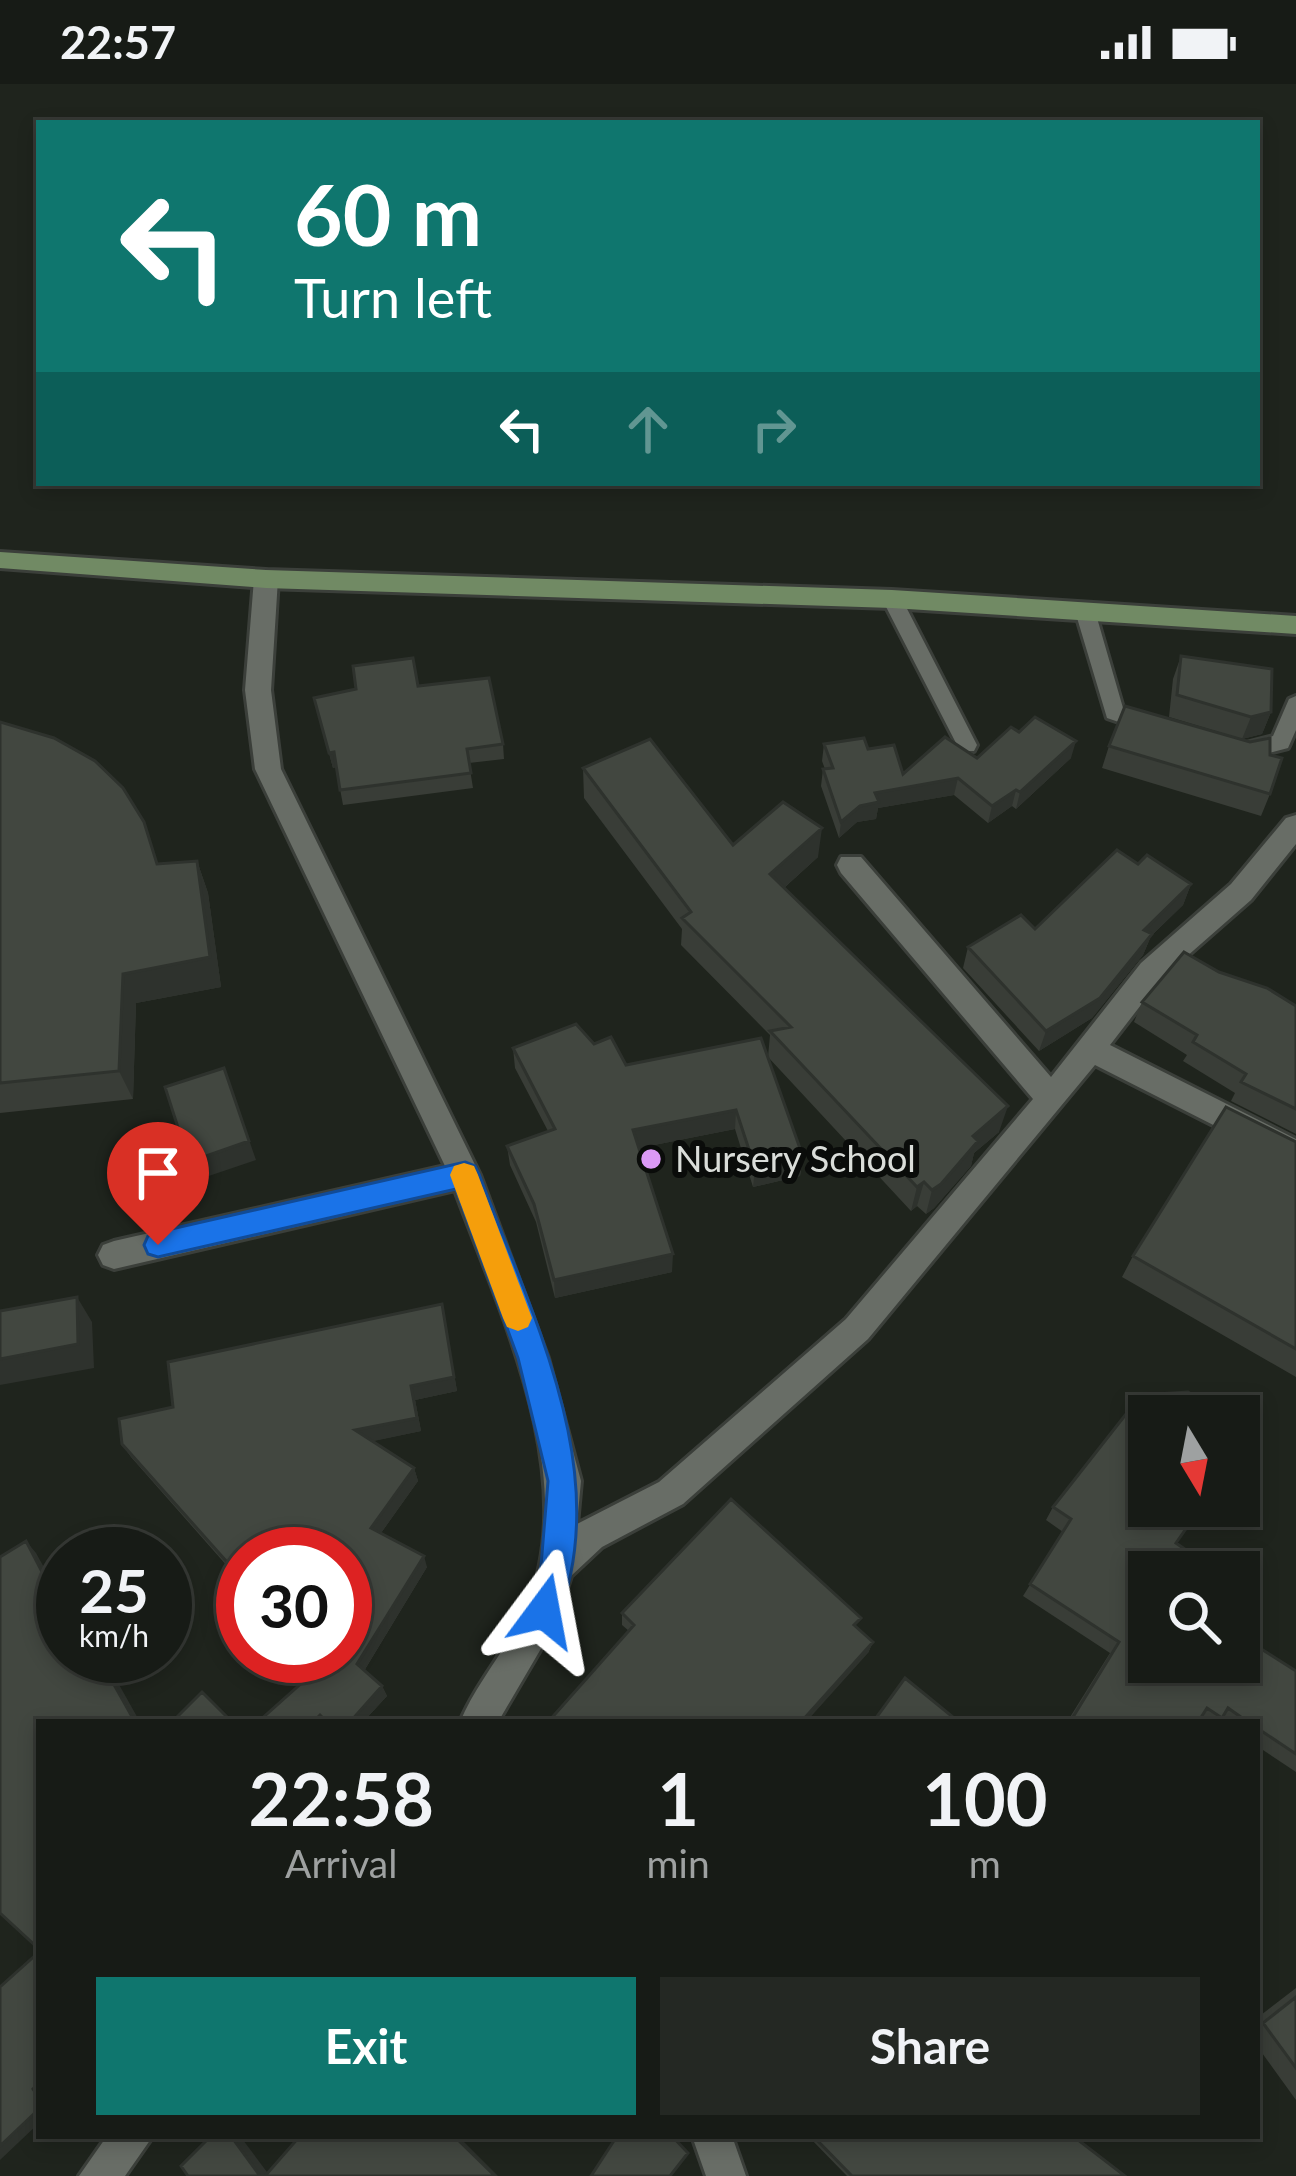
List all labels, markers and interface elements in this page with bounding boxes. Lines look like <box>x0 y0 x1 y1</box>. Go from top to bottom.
text: 22:57 <box>60 15 176 69</box>
text: 60 m <box>294 163 482 264</box>
icon: left <box>96 168 252 324</box>
text: Turn left <box>294 265 492 330</box>
icon: left <box>489 396 555 462</box>
icon: ahead <box>615 396 681 462</box>
icon: right <box>741 396 807 462</box>
pin <box>107 1122 209 1245</box>
place label: Nursery School <box>675 1136 916 1180</box>
icon: arrive <box>125 1140 191 1206</box>
marker: Nursery School <box>638 1146 664 1172</box>
north arrow <box>1128 1395 1260 1527</box>
map controls <box>1128 1395 1260 1683</box>
speed limit sign: 30 <box>216 1527 372 1683</box>
position arrow <box>481 1548 607 1674</box>
button: search <box>1128 1551 1260 1683</box>
text: 25 <box>79 1554 149 1626</box>
text: km/h <box>79 1617 149 1653</box>
text: 22:58 <box>248 1755 434 1841</box>
text: 1 <box>657 1755 699 1841</box>
text: 100 <box>922 1755 1047 1841</box>
text: Arrival <box>285 1840 397 1886</box>
text: min <box>647 1840 710 1886</box>
text: m <box>969 1840 1001 1886</box>
button: Exit <box>96 1977 636 2115</box>
button: Share <box>660 1977 1200 2115</box>

